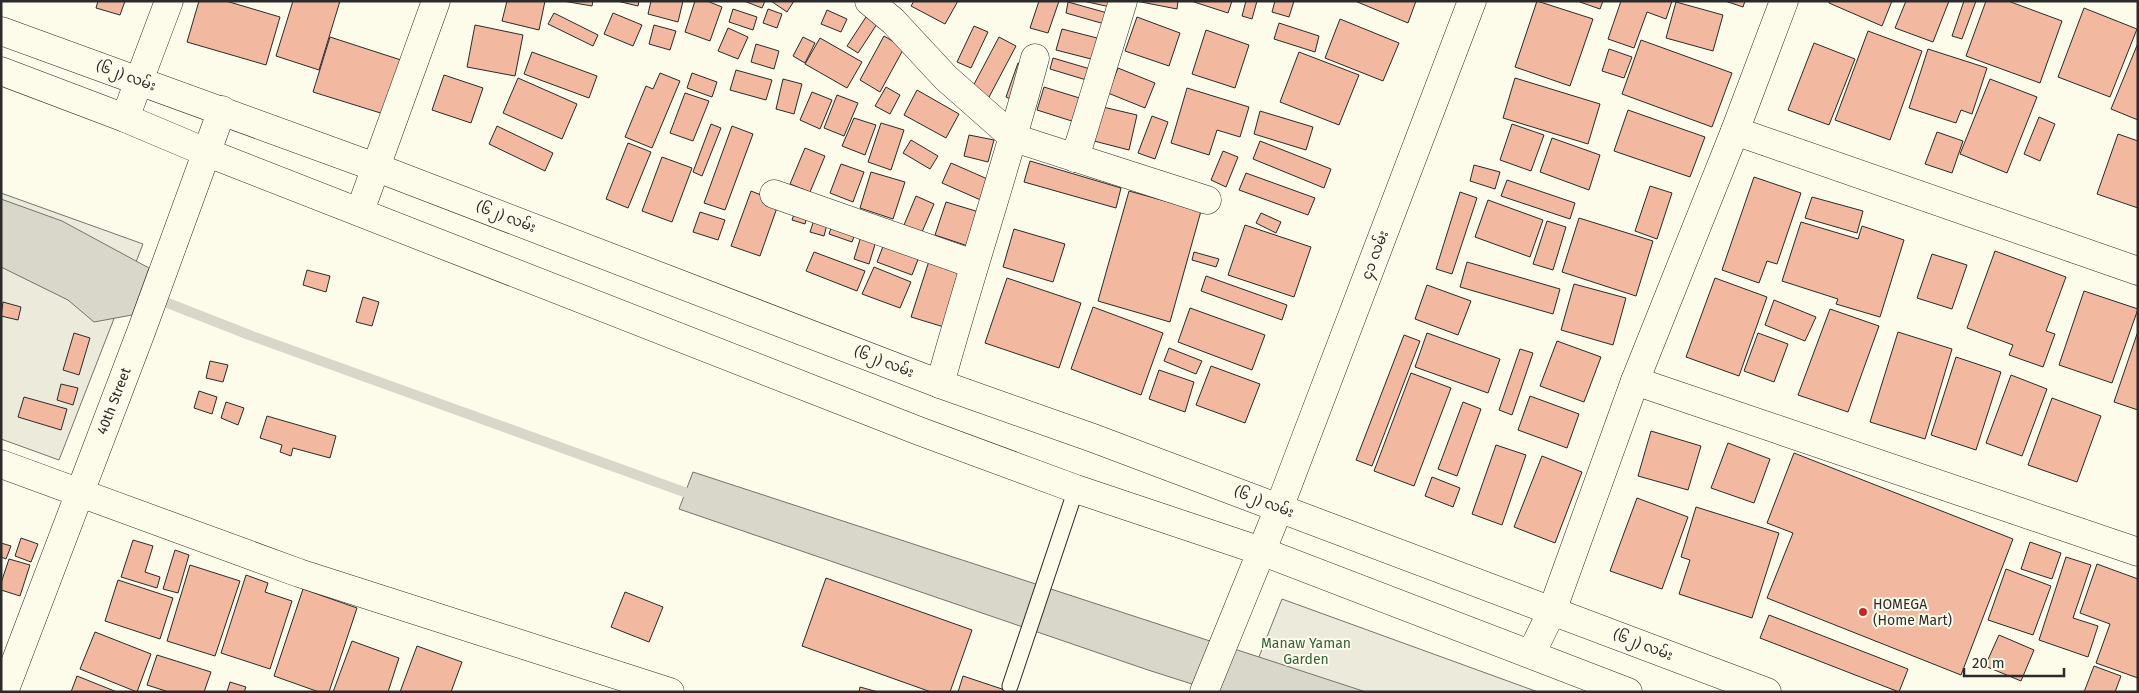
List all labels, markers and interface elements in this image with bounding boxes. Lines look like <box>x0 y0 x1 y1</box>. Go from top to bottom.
street label: (၆၂) လမ်း <box>93 55 159 97</box>
street label: (၆၂) လမ်း <box>473 196 539 239</box>
street label: ၄၁ လမ်း <box>1356 227 1395 283</box>
street label: (၆၂) လမ်း <box>851 341 917 384</box>
street label: 40th Street <box>93 364 135 437</box>
street label: (၆၂) လမ်း <box>1231 481 1297 524</box>
place label: HOMEGA (Home Mart) <box>1873 596 1952 629</box>
marker: HOMEGA (Home Mart) <box>1857 606 1869 618</box>
street label: (၆၂) လမ်း <box>1610 624 1676 667</box>
park label: Manaw Yaman Garden <box>1261 635 1351 668</box>
scale bar <box>1964 646 2064 678</box>
text: 20 m <box>1972 654 2005 672</box>

